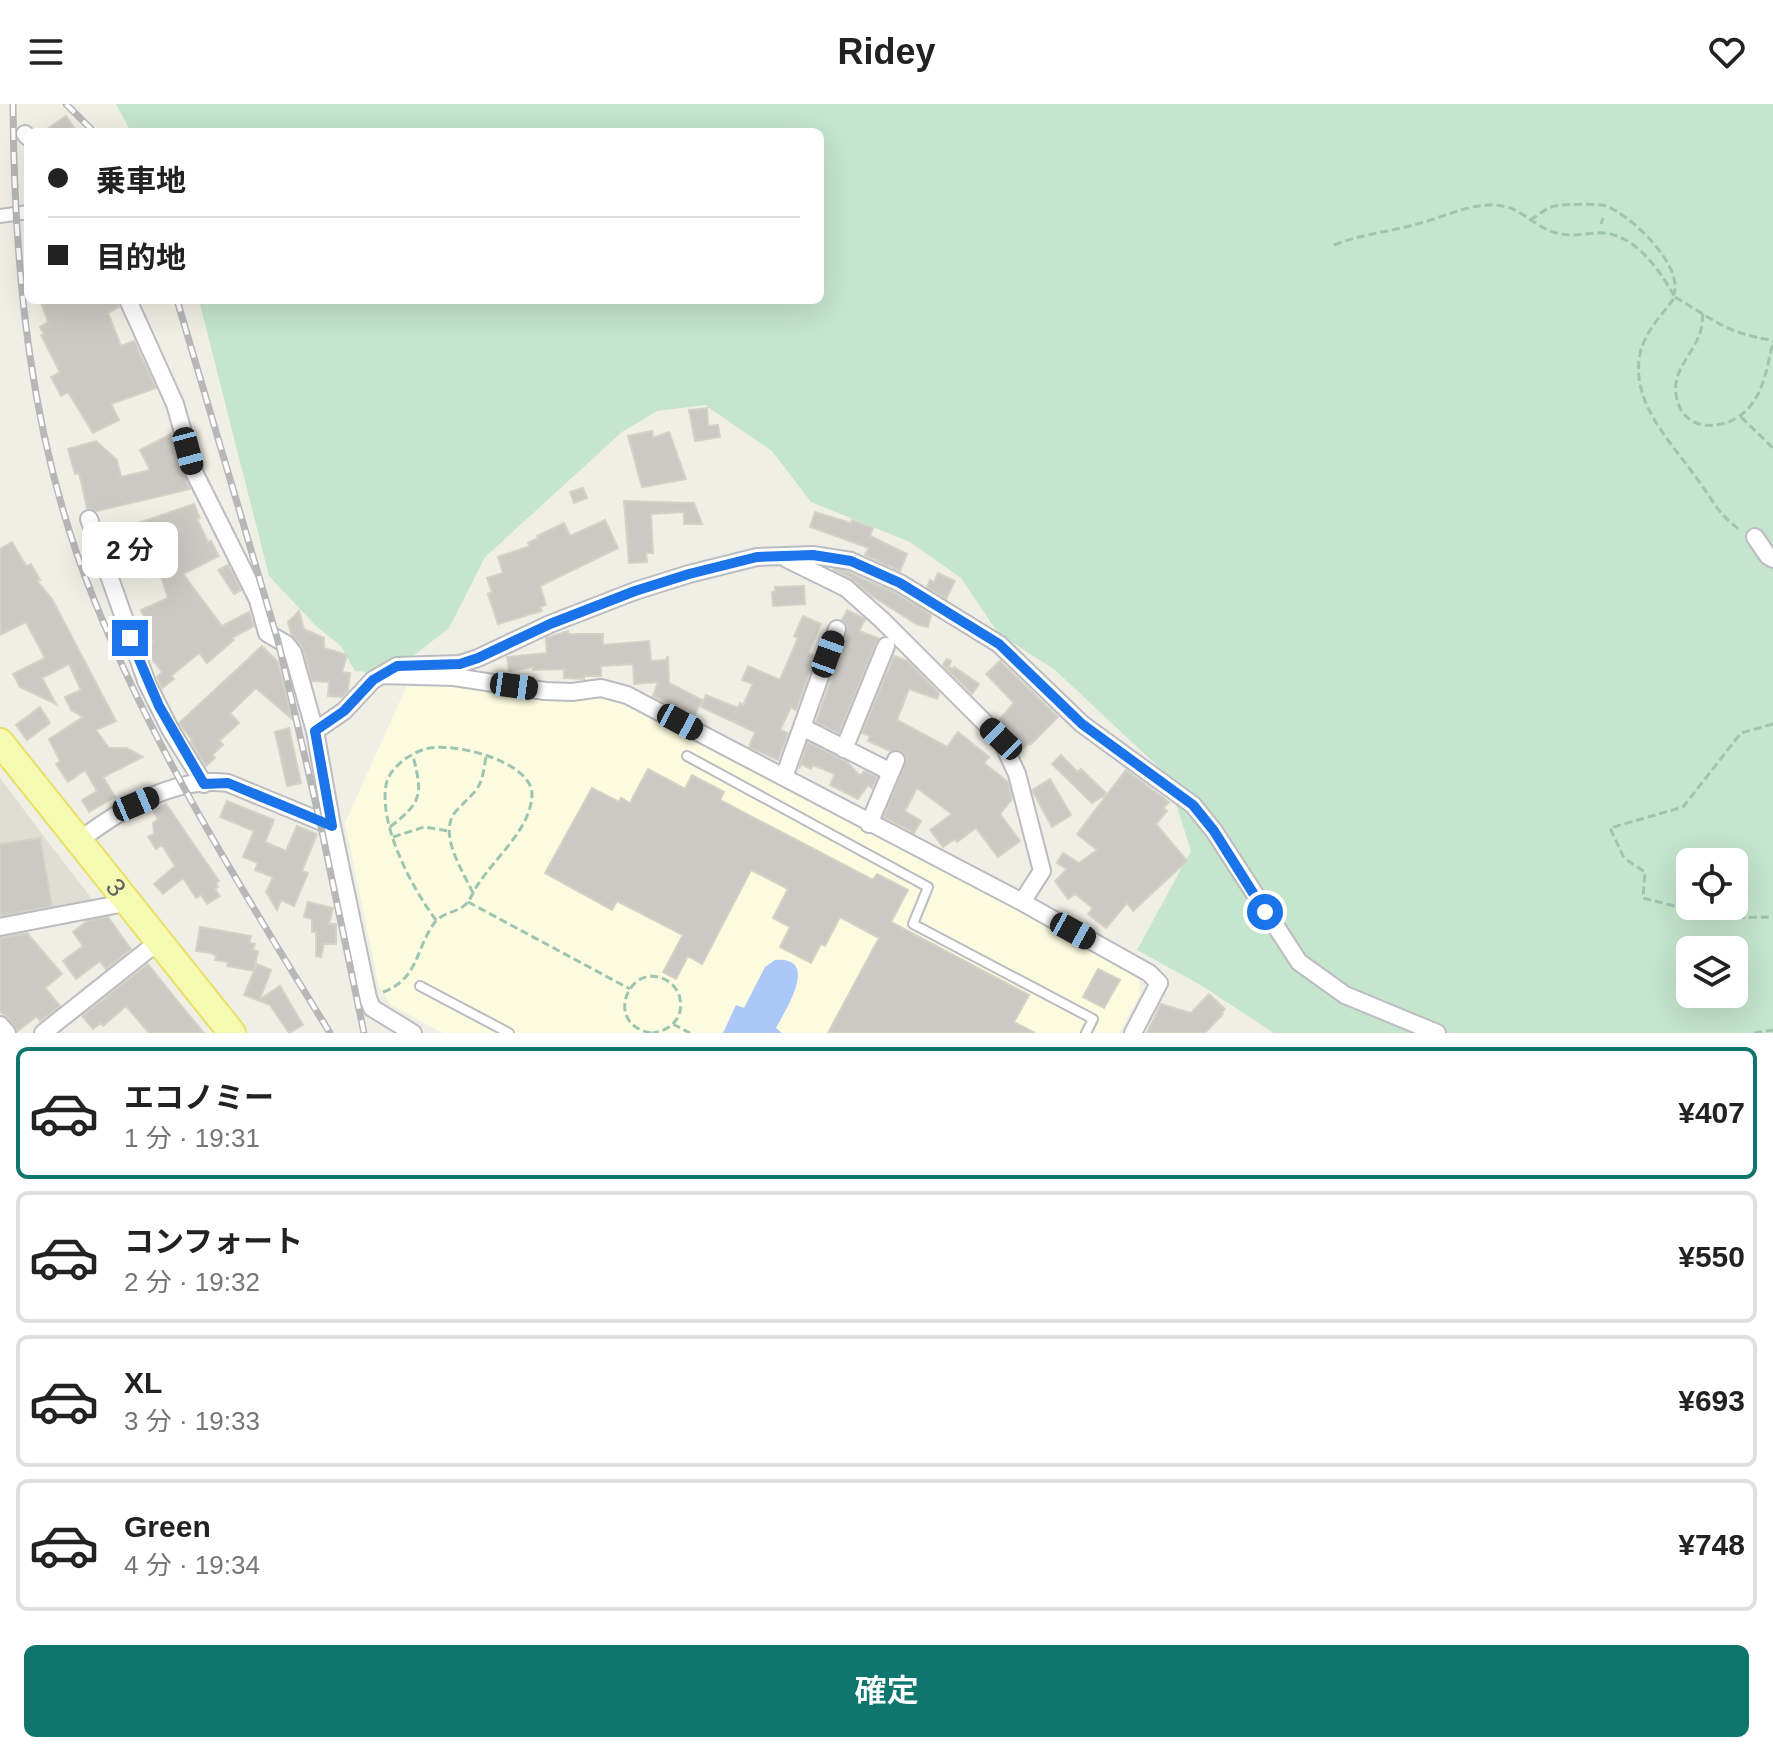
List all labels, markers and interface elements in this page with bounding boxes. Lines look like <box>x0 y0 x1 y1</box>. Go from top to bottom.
icon: menu <box>24 30 68 74</box>
icon: heart <box>1705 30 1749 74</box>
text: Ridey <box>837 31 936 72</box>
text: 乗車地 <box>96 164 186 197</box>
text: 目的地 <box>96 241 186 274</box>
car <box>170 425 206 477</box>
callout: 2 分 <box>82 522 178 578</box>
text: 2 分 <box>106 535 154 565</box>
route end <box>112 620 148 656</box>
car <box>809 627 847 681</box>
car <box>489 671 539 701</box>
car <box>653 700 707 744</box>
car <box>975 714 1027 764</box>
car <box>109 784 163 824</box>
map controls <box>1676 848 1748 1008</box>
button: locate <box>1676 848 1748 920</box>
street label: 3 <box>100 872 132 902</box>
route start <box>1247 894 1283 930</box>
car <box>1046 909 1100 953</box>
button: layers <box>1676 936 1748 1008</box>
icon: car <box>28 1077 100 1149</box>
text: エコノミー <box>124 1081 274 1114</box>
text: ¥407 <box>1678 1096 1745 1129</box>
text: 1 分 · 19:31 <box>124 1123 260 1153</box>
icon: car <box>28 1221 100 1293</box>
text: コンフォート <box>124 1225 303 1258</box>
text: ¥550 <box>1678 1240 1745 1273</box>
text: 2 分 · 19:32 <box>124 1267 260 1297</box>
icon: car <box>28 1365 100 1437</box>
text: XL <box>124 1366 162 1399</box>
text: ¥693 <box>1678 1384 1745 1417</box>
text: 3 分 · 19:33 <box>124 1406 260 1436</box>
icon: car <box>28 1509 100 1581</box>
text: Green <box>124 1510 211 1543</box>
text: ¥748 <box>1678 1528 1745 1561</box>
text: 4 分 · 19:34 <box>124 1550 260 1580</box>
button: 確定 <box>24 1645 1749 1737</box>

